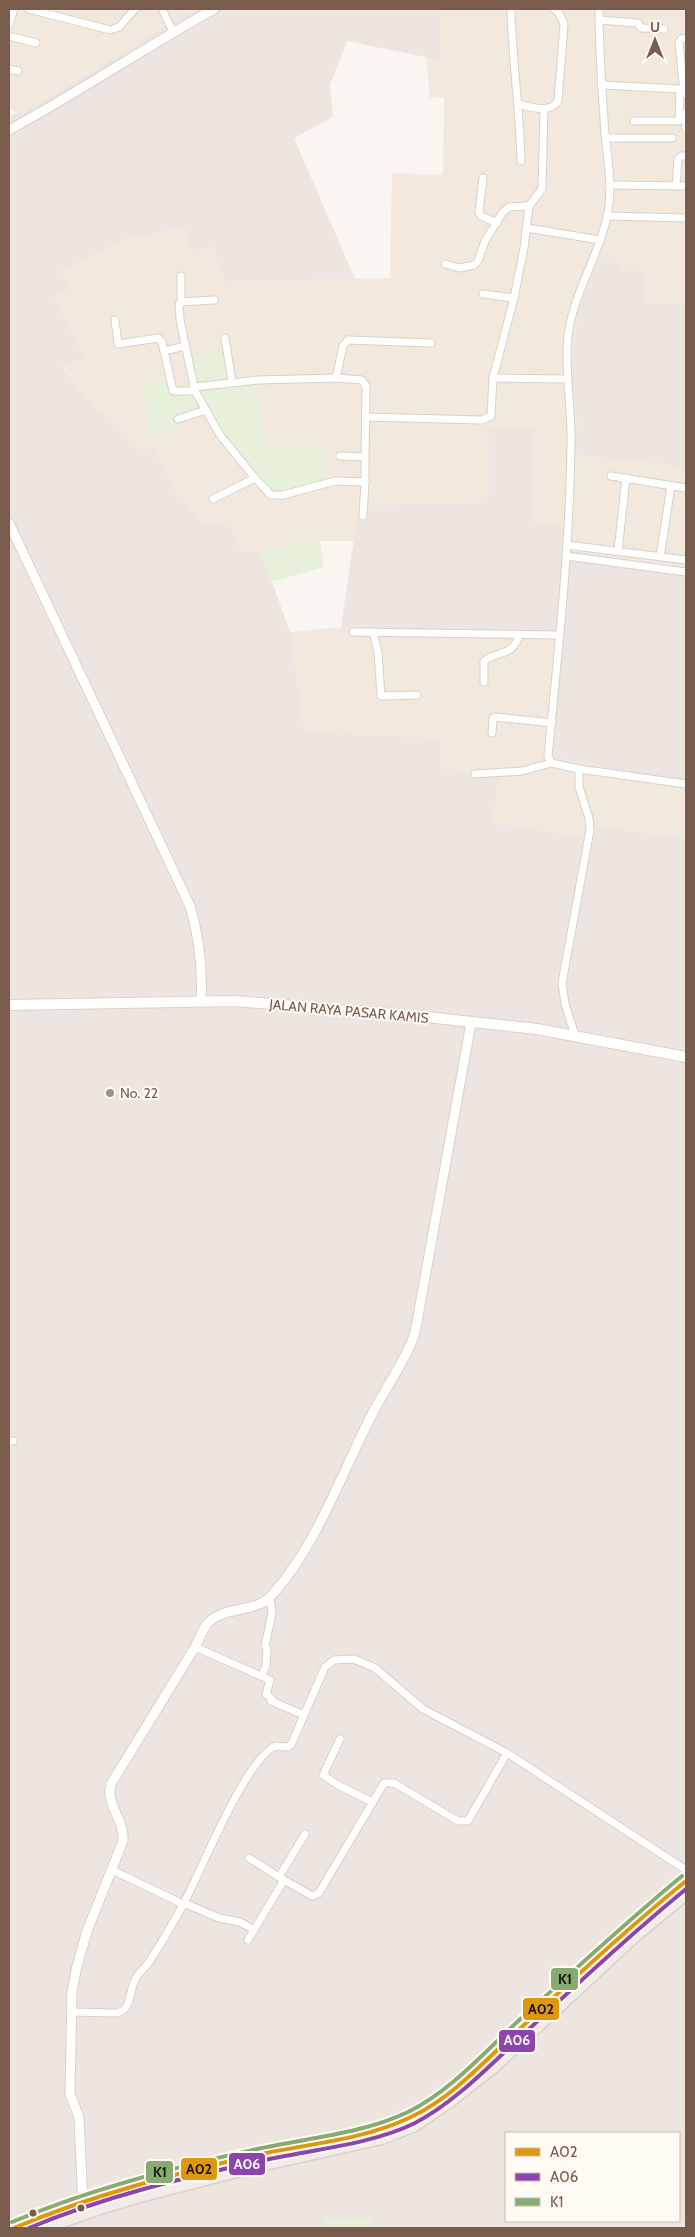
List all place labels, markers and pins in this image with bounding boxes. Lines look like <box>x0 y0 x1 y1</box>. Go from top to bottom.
place label: No. 22 <box>120 1084 158 1102</box>
marker: No. 22 <box>104 1087 116 1099</box>
unlabelled marker <box>76 2203 86 2213</box>
unlabelled marker <box>28 2208 38 2218</box>

